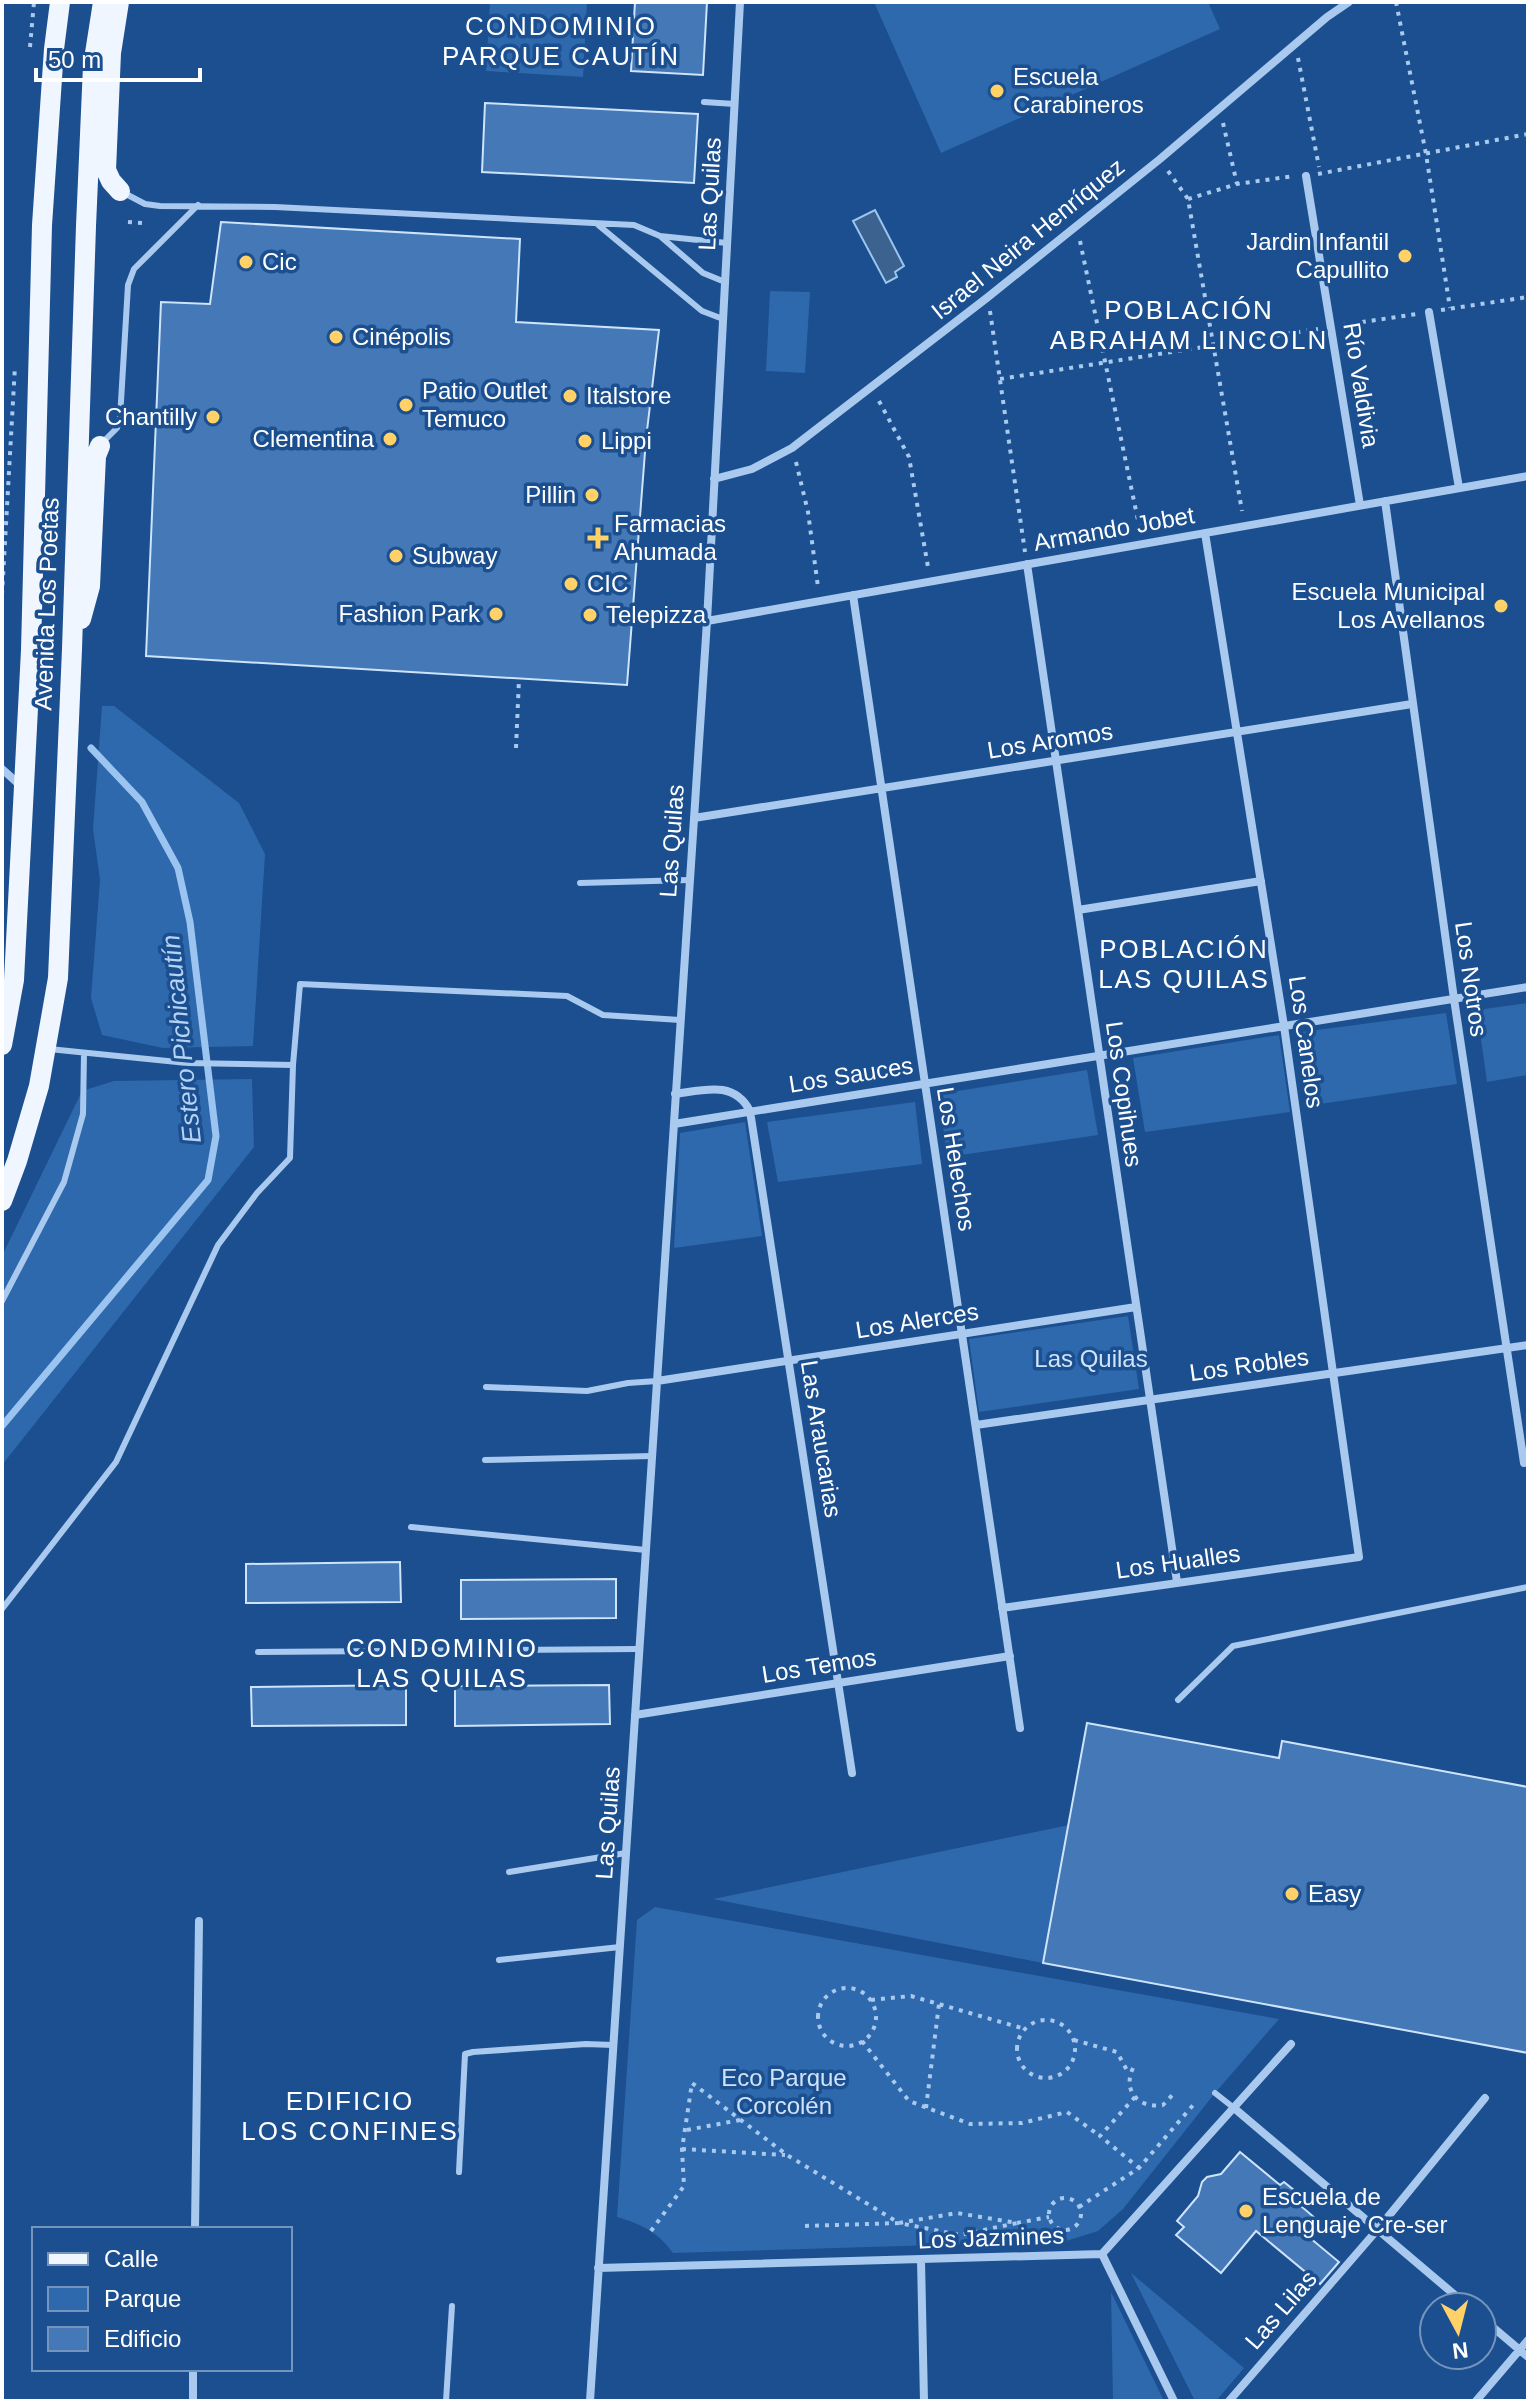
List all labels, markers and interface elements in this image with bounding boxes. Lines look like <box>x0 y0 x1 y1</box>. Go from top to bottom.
district label: CONDOMINIO PARQUE CAUTÍN <box>442 11 680 71</box>
scale bar <box>36 32 200 82</box>
text: 50 m <box>48 46 101 73</box>
place label: Escuela Carabineros <box>1013 63 1144 118</box>
marker: Escuela Carabineros <box>988 82 1006 100</box>
street label: Las Quilas <box>693 137 726 251</box>
street label: Israel Neira Henríquez <box>926 153 1129 325</box>
place label: Jardin Infantil Capullito <box>1246 228 1389 283</box>
marker: Jardin Infantil Capullito <box>1396 247 1414 265</box>
place label: Cic <box>262 248 297 275</box>
marker: Cic <box>237 253 255 271</box>
district label: POBLACIÓN ABRAHAM LINCOLN <box>1050 295 1328 355</box>
street label: Río Valdivia <box>1338 320 1385 450</box>
place label: Cinépolis <box>352 323 451 350</box>
marker: Cinépolis <box>327 328 345 346</box>
place label: Patio Outlet Temuco <box>422 377 548 432</box>
place label: Italstore <box>586 382 671 409</box>
marker: Italstore <box>561 387 579 405</box>
marker: Patio Outlet Temuco <box>397 396 415 414</box>
place label: Chantilly <box>105 403 197 430</box>
marker: Chantilly <box>204 408 222 426</box>
place label: Clementina <box>253 425 375 452</box>
place label: Lippi <box>601 427 652 454</box>
marker: Clementina <box>381 430 399 448</box>
marker: Lippi <box>576 432 594 450</box>
place label: Pillin <box>525 481 576 508</box>
marker: Pillin <box>583 486 601 504</box>
street label: Avenida Los Poetas <box>29 497 64 711</box>
street label: Armando Jobet <box>1031 501 1197 556</box>
place label: Farmacias Ahumada <box>614 510 726 565</box>
marker: Farmacias Ahumada <box>589 529 607 547</box>
place label: Subway <box>412 542 497 569</box>
marker: Subway <box>387 547 405 565</box>
place label: CIC <box>587 570 628 597</box>
marker: CIC <box>562 575 580 593</box>
place label: Escuela Municipal Los Avellanos <box>1292 578 1485 633</box>
marker: Escuela Municipal Los Avellanos <box>1492 597 1510 615</box>
place label: Fashion Park <box>339 600 481 627</box>
place label: Telepizza <box>606 601 707 628</box>
marker: Fashion Park <box>487 605 505 623</box>
marker: Telepizza <box>581 606 599 624</box>
street label: Los Aromos <box>985 717 1115 764</box>
street label: Las Quilas <box>654 783 689 898</box>
street label: Los Notros <box>1450 920 1493 1038</box>
water label: Estero Pichicautín <box>155 933 207 1145</box>
district label: POBLACIÓN LAS QUILAS <box>1098 934 1270 994</box>
street label: Los Canelos <box>1284 974 1329 1110</box>
street label: Los Copihues <box>1101 1019 1148 1168</box>
street label: Los Sauces <box>787 1051 915 1098</box>
street label: Los Helechos <box>932 1085 981 1233</box>
street label: Los Alerces <box>854 1297 980 1344</box>
street label: Los Robles <box>1188 1343 1310 1386</box>
park label: Las Quilas <box>1034 1345 1148 1372</box>
street label: Las Araucarias <box>796 1358 847 1519</box>
street label: Los Hualles <box>1114 1539 1242 1584</box>
district label: CONDOMINIO LAS QUILAS <box>346 1633 538 1693</box>
street label: Los Temos <box>760 1643 878 1688</box>
street label: Las Quilas <box>590 1765 625 1880</box>
place label: Easy <box>1308 1880 1361 1907</box>
marker: Easy <box>1283 1885 1301 1903</box>
park label: Eco Parque Corcolén <box>721 2064 847 2119</box>
district label: EDIFICIO LOS CONFINES <box>241 2086 459 2146</box>
place label: Escuela de Lenguaje Cre-ser <box>1262 2183 1447 2238</box>
marker: Escuela de Lenguaje Cre-ser <box>1237 2202 1255 2220</box>
street label: Los Jazmines <box>917 2221 1065 2254</box>
legend <box>32 2227 292 2371</box>
text: Calle <box>104 2245 159 2272</box>
street label: Las Lilas <box>1239 2265 1322 2354</box>
text: Parque <box>104 2285 181 2312</box>
north arrow <box>1418 2291 1498 2371</box>
text: Edificio <box>104 2325 181 2352</box>
text: N <box>1451 2337 1470 2364</box>

